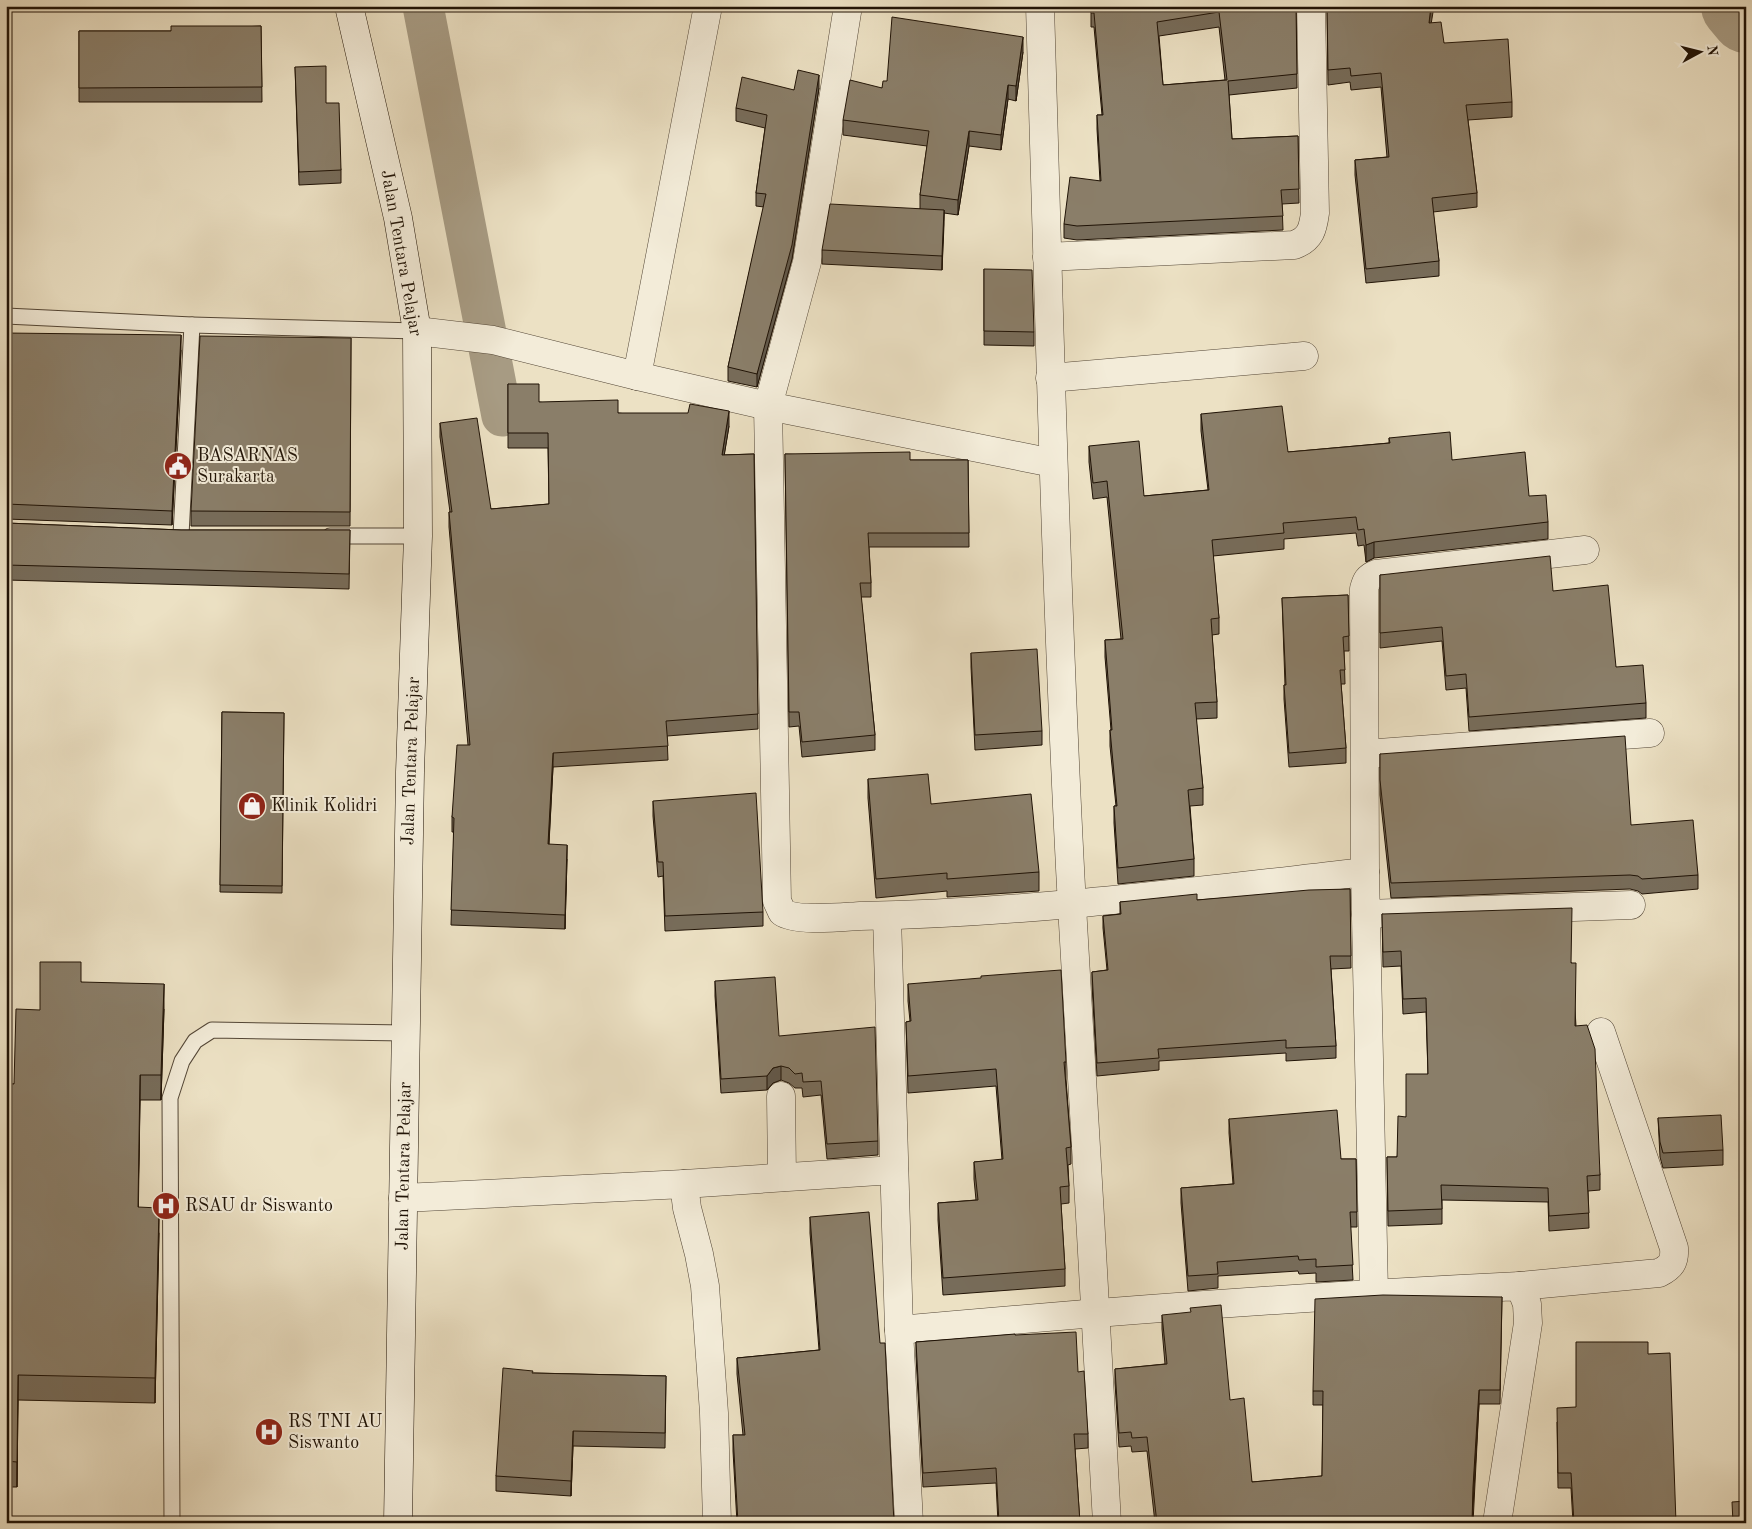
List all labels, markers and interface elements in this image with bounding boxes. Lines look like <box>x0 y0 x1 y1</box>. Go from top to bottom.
north arrow <box>1674 28 1724 78</box>
text: N <box>1704 44 1720 57</box>
street label: Jalan Tentara Pelajar <box>377 168 425 338</box>
place label: BASARNAS Surakarta <box>197 447 298 486</box>
public building icon: BASARNAS Surakarta <box>163 451 193 481</box>
street label: Jalan Tentara Pelajar <box>399 676 423 846</box>
shop icon: Klinik Kolidri <box>237 791 267 821</box>
place label: Klinik Kolidri <box>271 797 377 815</box>
street label: Jalan Tentara Pelajar <box>394 1081 414 1250</box>
hospital icon: RSAU dr Siswanto <box>151 1191 181 1221</box>
place label: RSAU dr Siswanto <box>185 1197 333 1215</box>
place label: RS TNI AU Siswanto <box>288 1413 382 1452</box>
hospital icon: RS TNI AU Siswanto <box>254 1417 284 1447</box>

